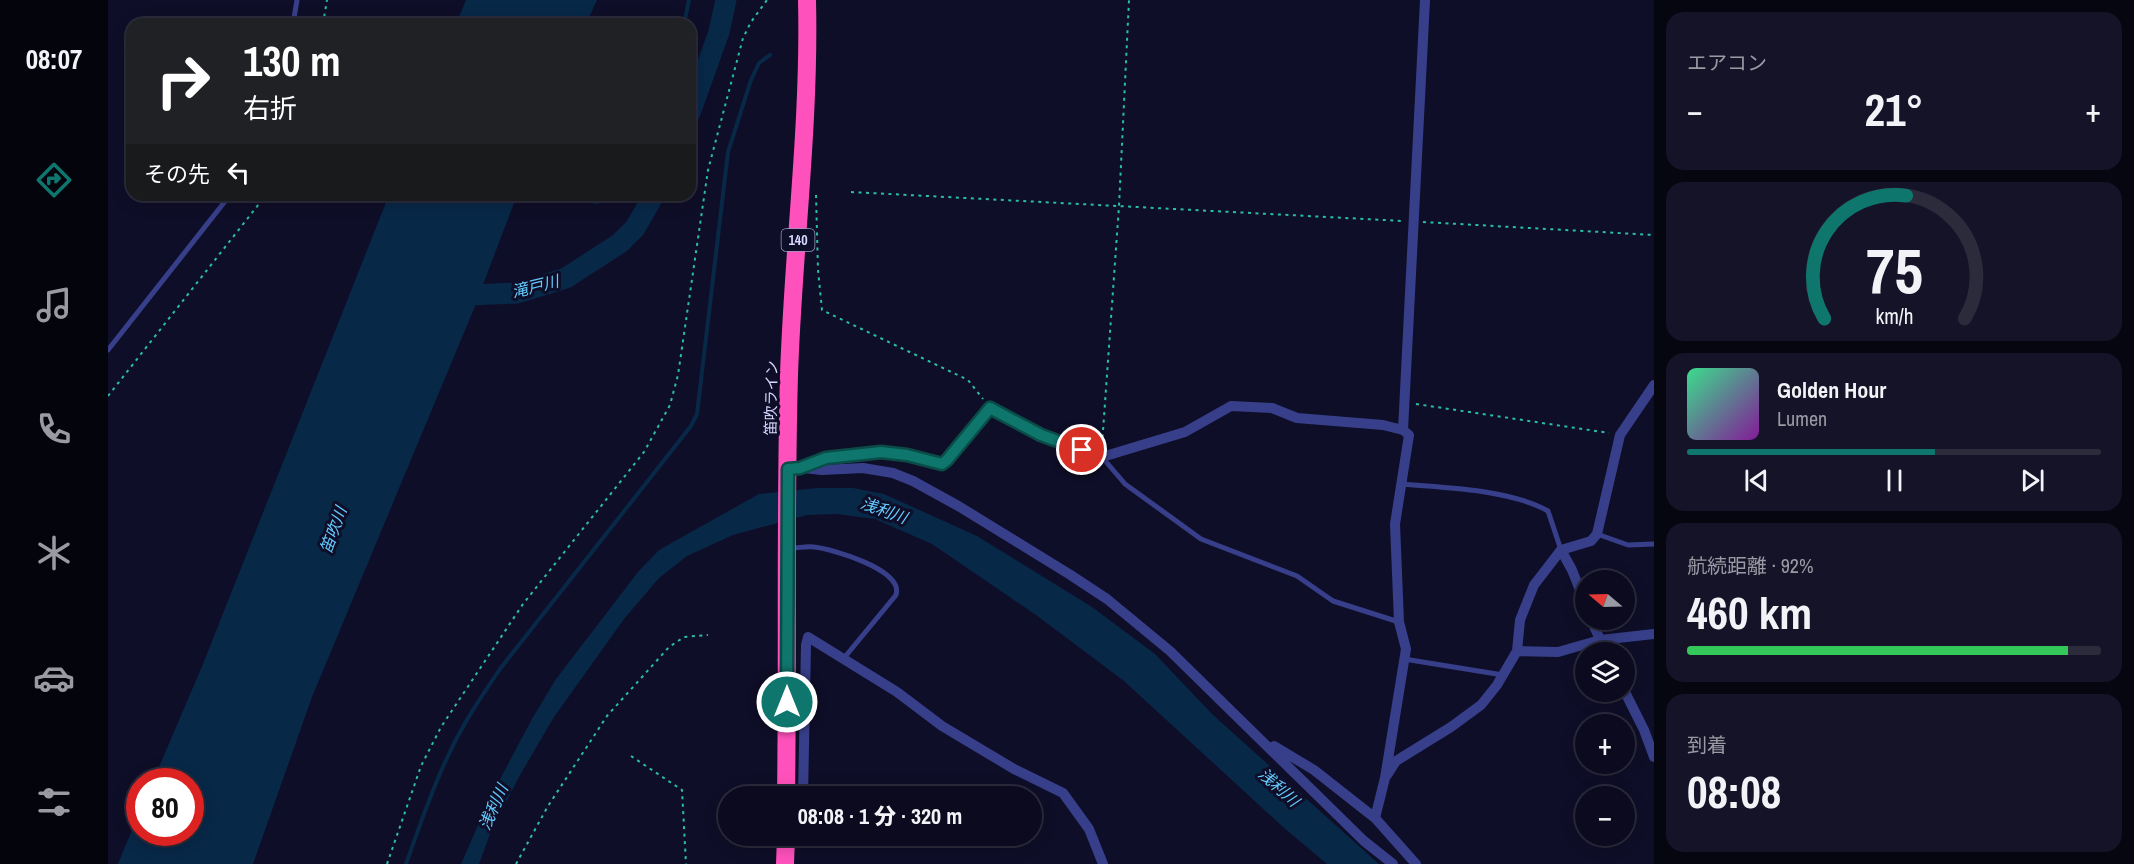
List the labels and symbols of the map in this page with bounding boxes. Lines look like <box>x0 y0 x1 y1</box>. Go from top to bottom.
road number: 140 <box>782 229 814 251</box>
water label: 滝戸川 <box>509 269 563 302</box>
street label: 笛吹ライン <box>760 360 782 436</box>
pin <box>1056 424 1107 475</box>
water label: 浅利川 <box>858 491 912 529</box>
water label: 笛吹川 <box>314 502 352 556</box>
north arrow <box>1575 570 1635 630</box>
position arrow <box>755 670 819 734</box>
water label: 浅利川 <box>1254 763 1306 813</box>
speed limit sign: 80 <box>126 768 204 846</box>
water label: 浅利川 <box>473 779 514 833</box>

